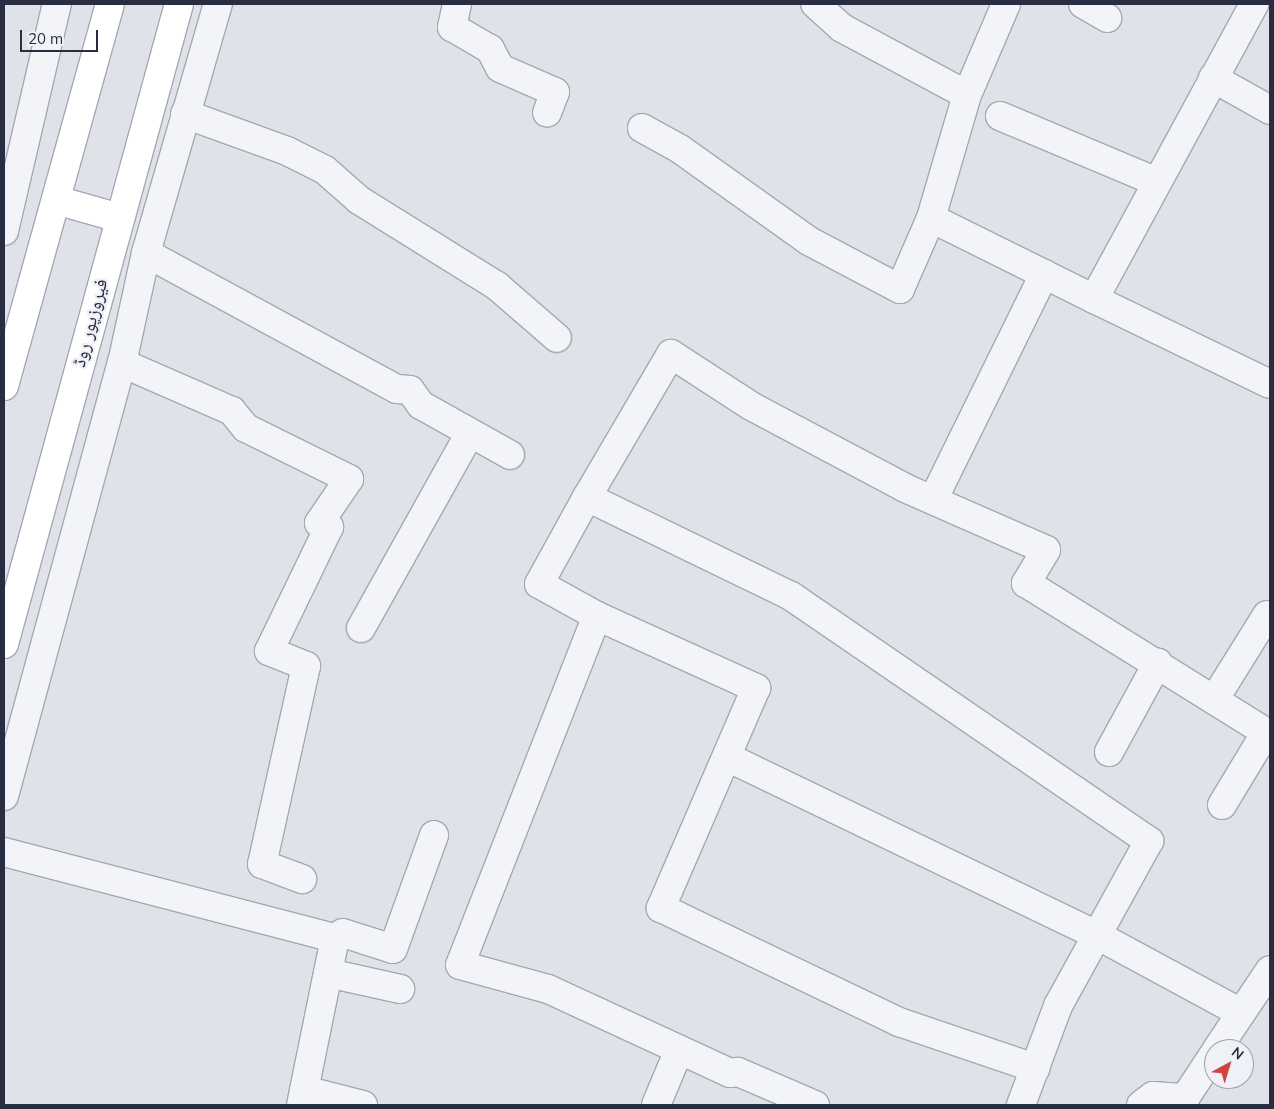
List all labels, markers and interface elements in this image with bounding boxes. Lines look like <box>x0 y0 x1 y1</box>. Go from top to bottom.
scale bar <box>22 20 100 52</box>
text: 20 m <box>28 29 63 48</box>
street label: فیروزپور روڈ <box>67 276 113 370</box>
north arrow <box>1204 1039 1254 1089</box>
text: N <box>1228 1043 1248 1063</box>

